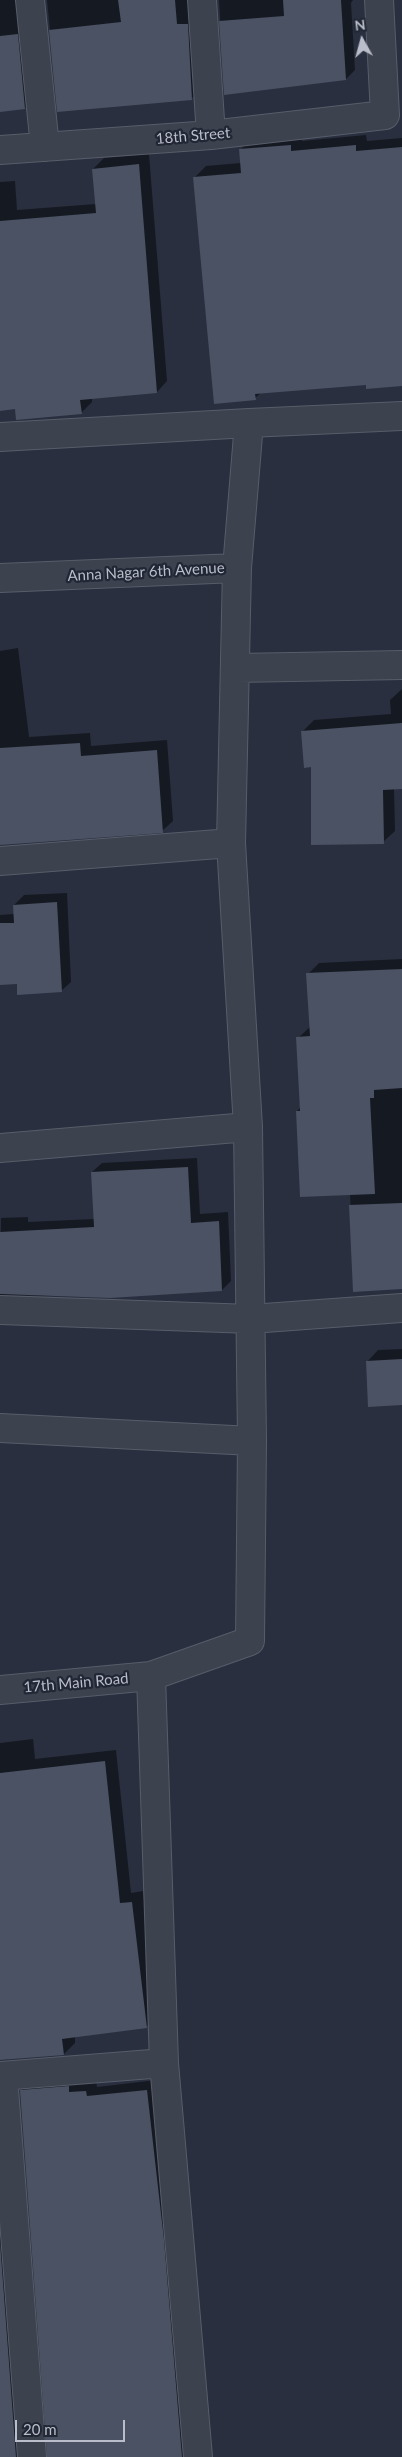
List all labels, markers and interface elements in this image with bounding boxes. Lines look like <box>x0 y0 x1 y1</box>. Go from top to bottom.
north arrow <box>337 15 387 65</box>
text: N <box>354 16 366 34</box>
street label: 18th Street <box>155 124 231 148</box>
street label: Anna Nagar 6th Avenue <box>67 559 225 585</box>
street label: 17th Main Road <box>23 1669 129 1697</box>
scale bar <box>18 2410 128 2442</box>
text: 20 m <box>23 2420 57 2438</box>

